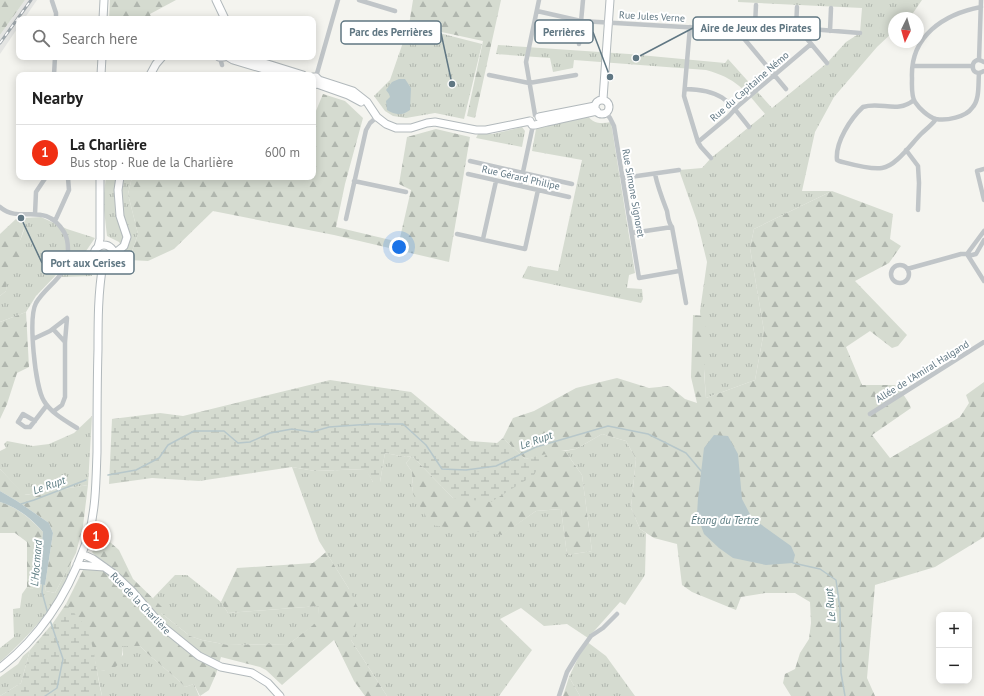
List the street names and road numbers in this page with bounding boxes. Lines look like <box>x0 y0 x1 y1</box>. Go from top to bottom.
street label: Rue Jules Verne <box>619 8 685 25</box>
street label: Rue du Capitaine Némo <box>707 48 792 124</box>
street label: Rue Simone Signoret <box>619 148 648 239</box>
street label: Rue Gérard Philipe <box>481 162 561 193</box>
street label: Allée de l'Amiral Halgand <box>873 337 971 406</box>
street label: Rue de la Charlière <box>108 570 174 637</box>

